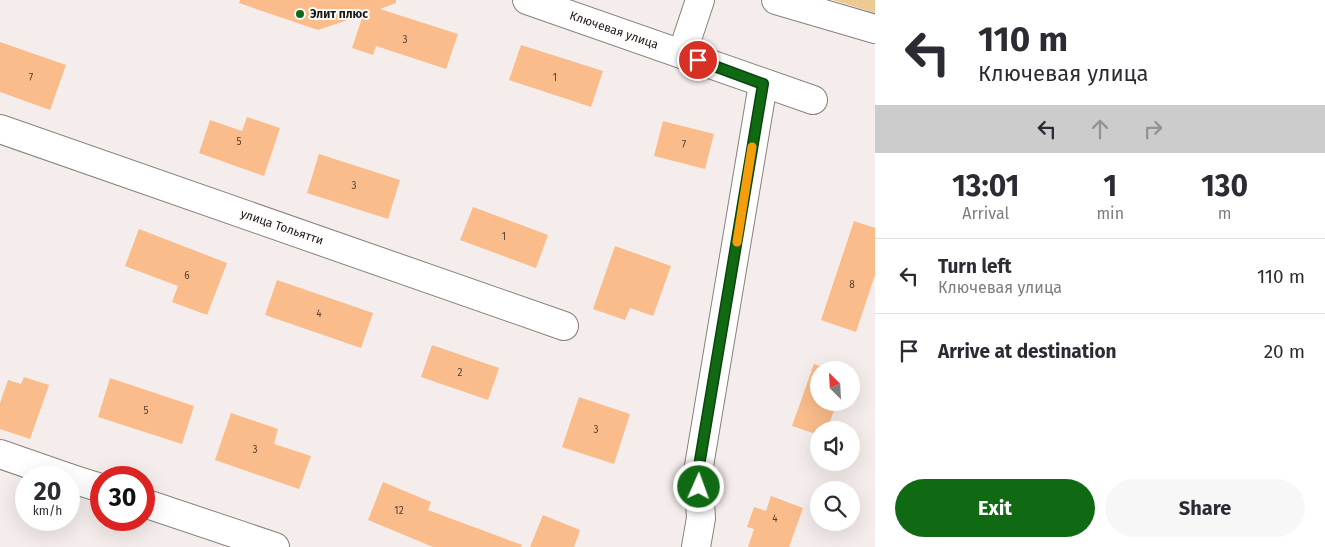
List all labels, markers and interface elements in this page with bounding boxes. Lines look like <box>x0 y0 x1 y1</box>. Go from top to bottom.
place label: Элит плюс <box>310 7 368 21</box>
marker: Элит плюс <box>294 8 306 20</box>
street label: Ключевая улица <box>568 8 660 52</box>
text: 110 m <box>978 18 1068 60</box>
icon: left <box>895 20 960 85</box>
house number: 3 <box>403 34 408 46</box>
pin <box>677 39 719 81</box>
icon: arrive <box>684 46 712 74</box>
text: Ключевая улица <box>978 60 1148 87</box>
house number: 7 <box>29 72 34 84</box>
house number: 1 <box>553 72 557 84</box>
icon: left <box>1033 115 1061 143</box>
icon: ahead <box>1086 115 1114 143</box>
icon: right <box>1139 115 1167 143</box>
house number: 5 <box>236 136 242 148</box>
house number: 7 <box>682 139 687 151</box>
text: 13:01 <box>952 168 1019 204</box>
text: 1 <box>1103 168 1117 204</box>
text: 130 <box>1201 168 1248 204</box>
house number: 3 <box>352 180 357 192</box>
text: Arrival <box>962 204 1009 223</box>
text: min <box>1096 204 1124 223</box>
text: m <box>1218 204 1231 223</box>
street label: улица Тольятти <box>239 206 325 248</box>
house number: 1 <box>502 231 506 243</box>
text: Turn left <box>938 255 1012 278</box>
icon: left <box>895 262 923 290</box>
text: 110 m <box>1257 265 1305 288</box>
house number: 6 <box>184 270 190 282</box>
text: Ключевая улица <box>938 278 1062 297</box>
house number: 8 <box>849 279 855 291</box>
house number: 4 <box>316 308 322 320</box>
icon: arrive <box>895 337 923 365</box>
text: Arrive at destination <box>938 340 1117 363</box>
text: 20 m <box>1264 340 1305 363</box>
north arrow <box>810 361 860 411</box>
map controls <box>810 361 860 531</box>
house number: 2 <box>458 367 463 379</box>
house number: 5 <box>143 405 149 417</box>
button: sound <box>810 421 860 471</box>
house number: 3 <box>594 424 599 436</box>
house number: 3 <box>253 444 258 456</box>
position arrow <box>672 460 724 512</box>
speed limit sign: 30 <box>90 466 155 531</box>
text: 20 <box>34 477 61 507</box>
button: Exit <box>895 479 1095 537</box>
button: Share <box>1105 479 1305 537</box>
button: search <box>810 481 860 531</box>
text: km/h <box>33 504 62 518</box>
house number: 12 <box>394 505 404 517</box>
house number: 4 <box>772 513 778 525</box>

